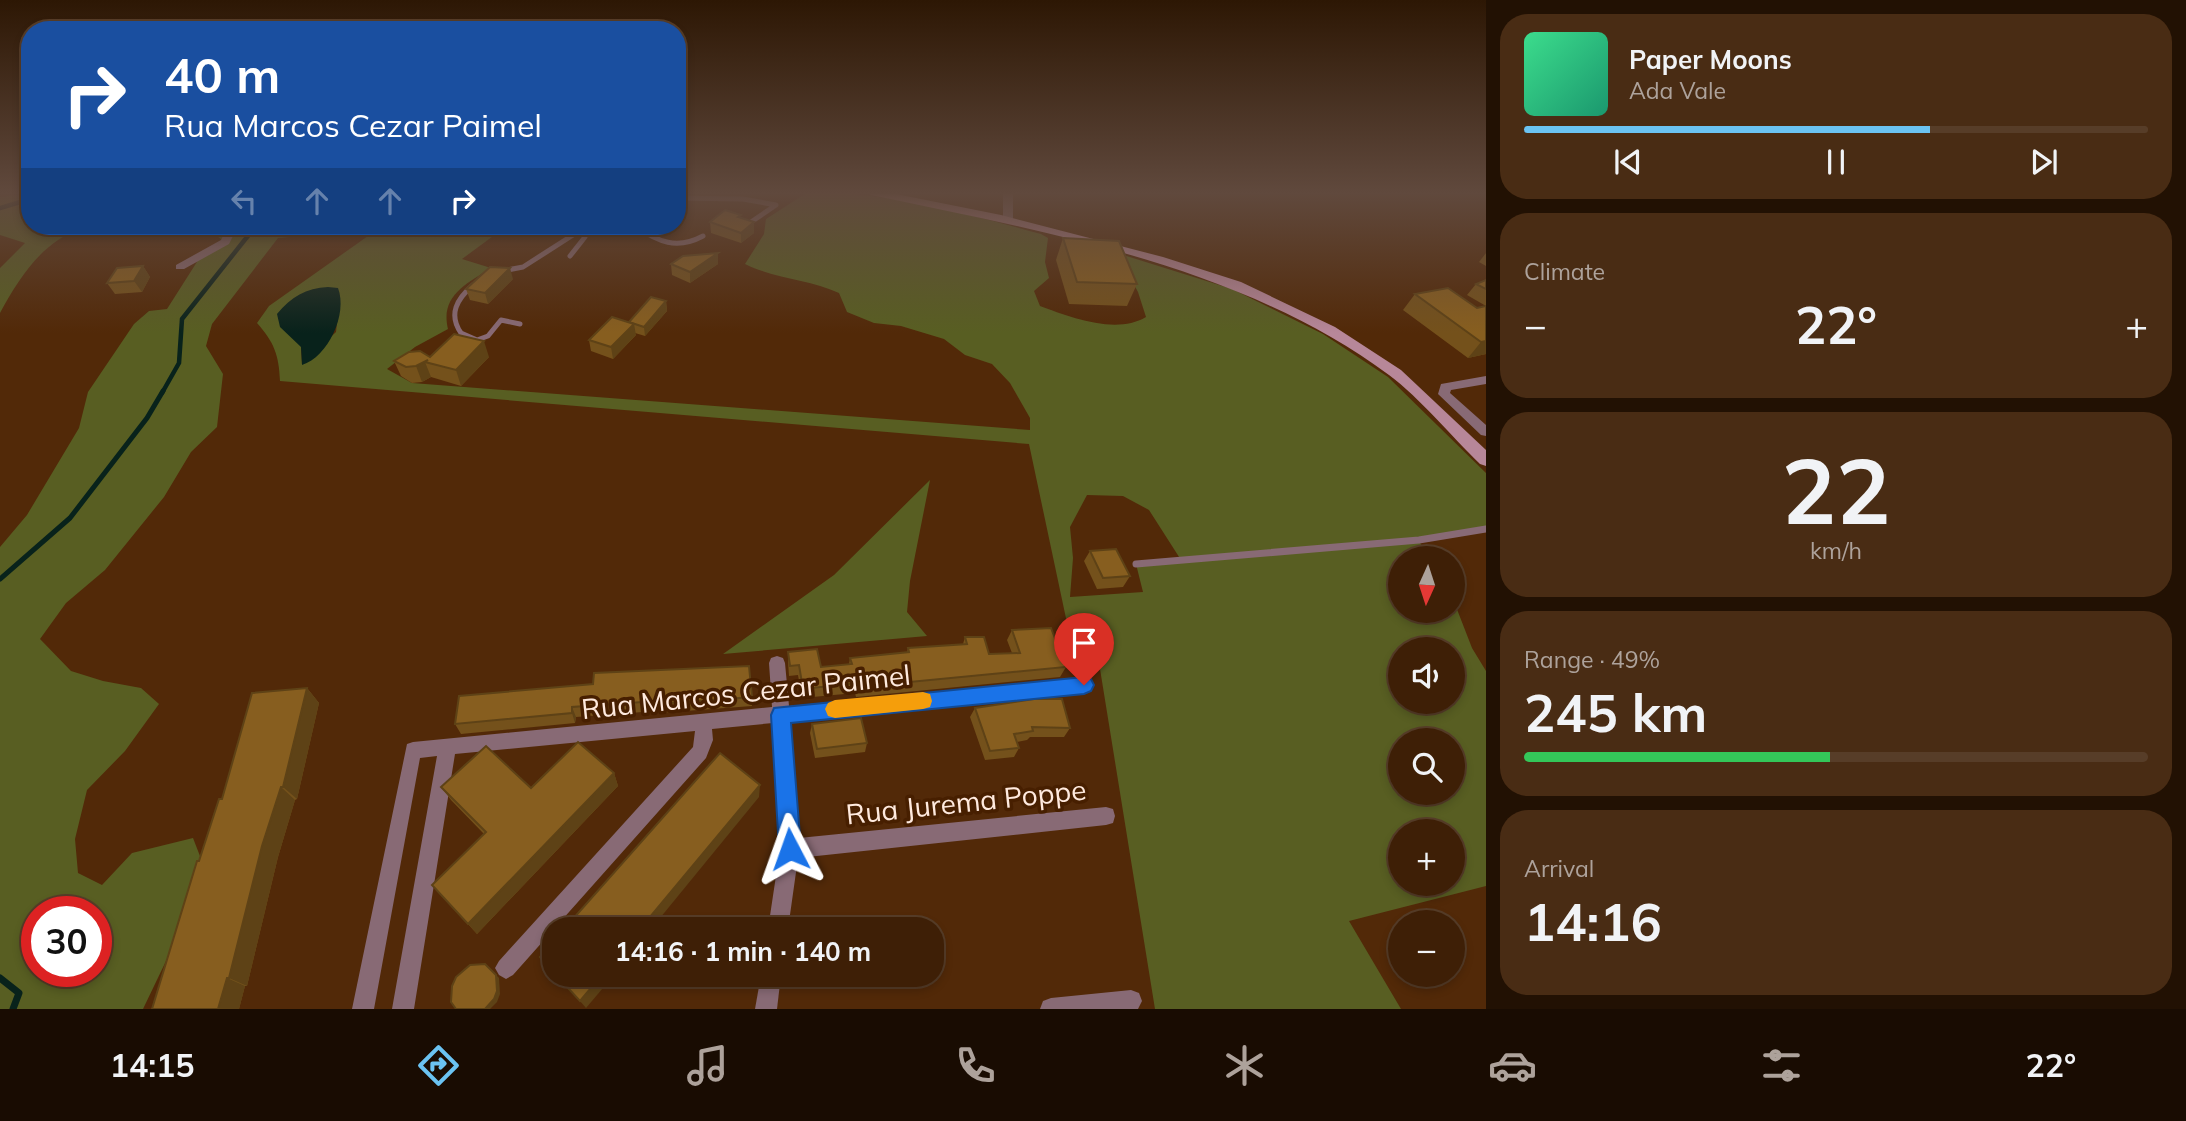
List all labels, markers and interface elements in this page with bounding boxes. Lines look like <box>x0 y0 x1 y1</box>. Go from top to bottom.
text: Paper Moons <box>1629 43 1792 76</box>
text: 40 m <box>164 44 280 105</box>
icon: right <box>49 49 140 140</box>
text: Ada Vale <box>1629 76 1726 105</box>
text: Rua Marcos Cezar Paimel <box>164 105 542 145</box>
icon: previous <box>1609 143 1647 181</box>
icon: pause <box>1817 143 1855 181</box>
icon: next <box>2025 143 2063 181</box>
icon: left <box>225 182 263 220</box>
icon: ahead <box>298 182 336 220</box>
icon: ahead <box>371 182 409 220</box>
icon: right <box>444 182 482 220</box>
text: Climate <box>1524 257 1605 286</box>
text: 22° <box>1795 292 1877 357</box>
text: − <box>1524 301 1547 349</box>
text: + <box>2125 301 2148 349</box>
text: 22 <box>1781 433 1891 547</box>
text: km/h <box>1810 536 1862 565</box>
north arrow <box>1388 546 1465 623</box>
map controls <box>1388 546 1465 987</box>
pin <box>1054 613 1114 685</box>
icon: arrive <box>1065 624 1103 662</box>
button: sound <box>1388 637 1465 714</box>
text: Range · 49% <box>1524 645 1660 674</box>
street label: Rua Marcos Cezar Paimel <box>580 657 912 726</box>
text: 245 km <box>1524 680 1707 745</box>
button: search <box>1388 728 1465 805</box>
street label: Rua Jurema Poppe <box>844 771 1088 832</box>
position arrow <box>753 812 827 886</box>
button: + <box>1388 819 1465 896</box>
text: Arrival <box>1524 854 1594 883</box>
text: 14:16 <box>1524 889 1662 954</box>
speed limit sign: 30 <box>21 896 112 987</box>
button: − <box>1388 910 1465 987</box>
text: 14:16 · 1 min · 140 m <box>615 935 871 968</box>
icon: directions <box>414 1041 463 1090</box>
icon: music <box>683 1041 732 1090</box>
icon: phone <box>951 1041 1000 1090</box>
icon: climate <box>1220 1041 1269 1090</box>
icon: car <box>1488 1041 1537 1090</box>
icon: filters <box>1757 1041 1806 1090</box>
text: 14:15 <box>110 1045 195 1085</box>
text: 22° <box>2026 1045 2076 1085</box>

